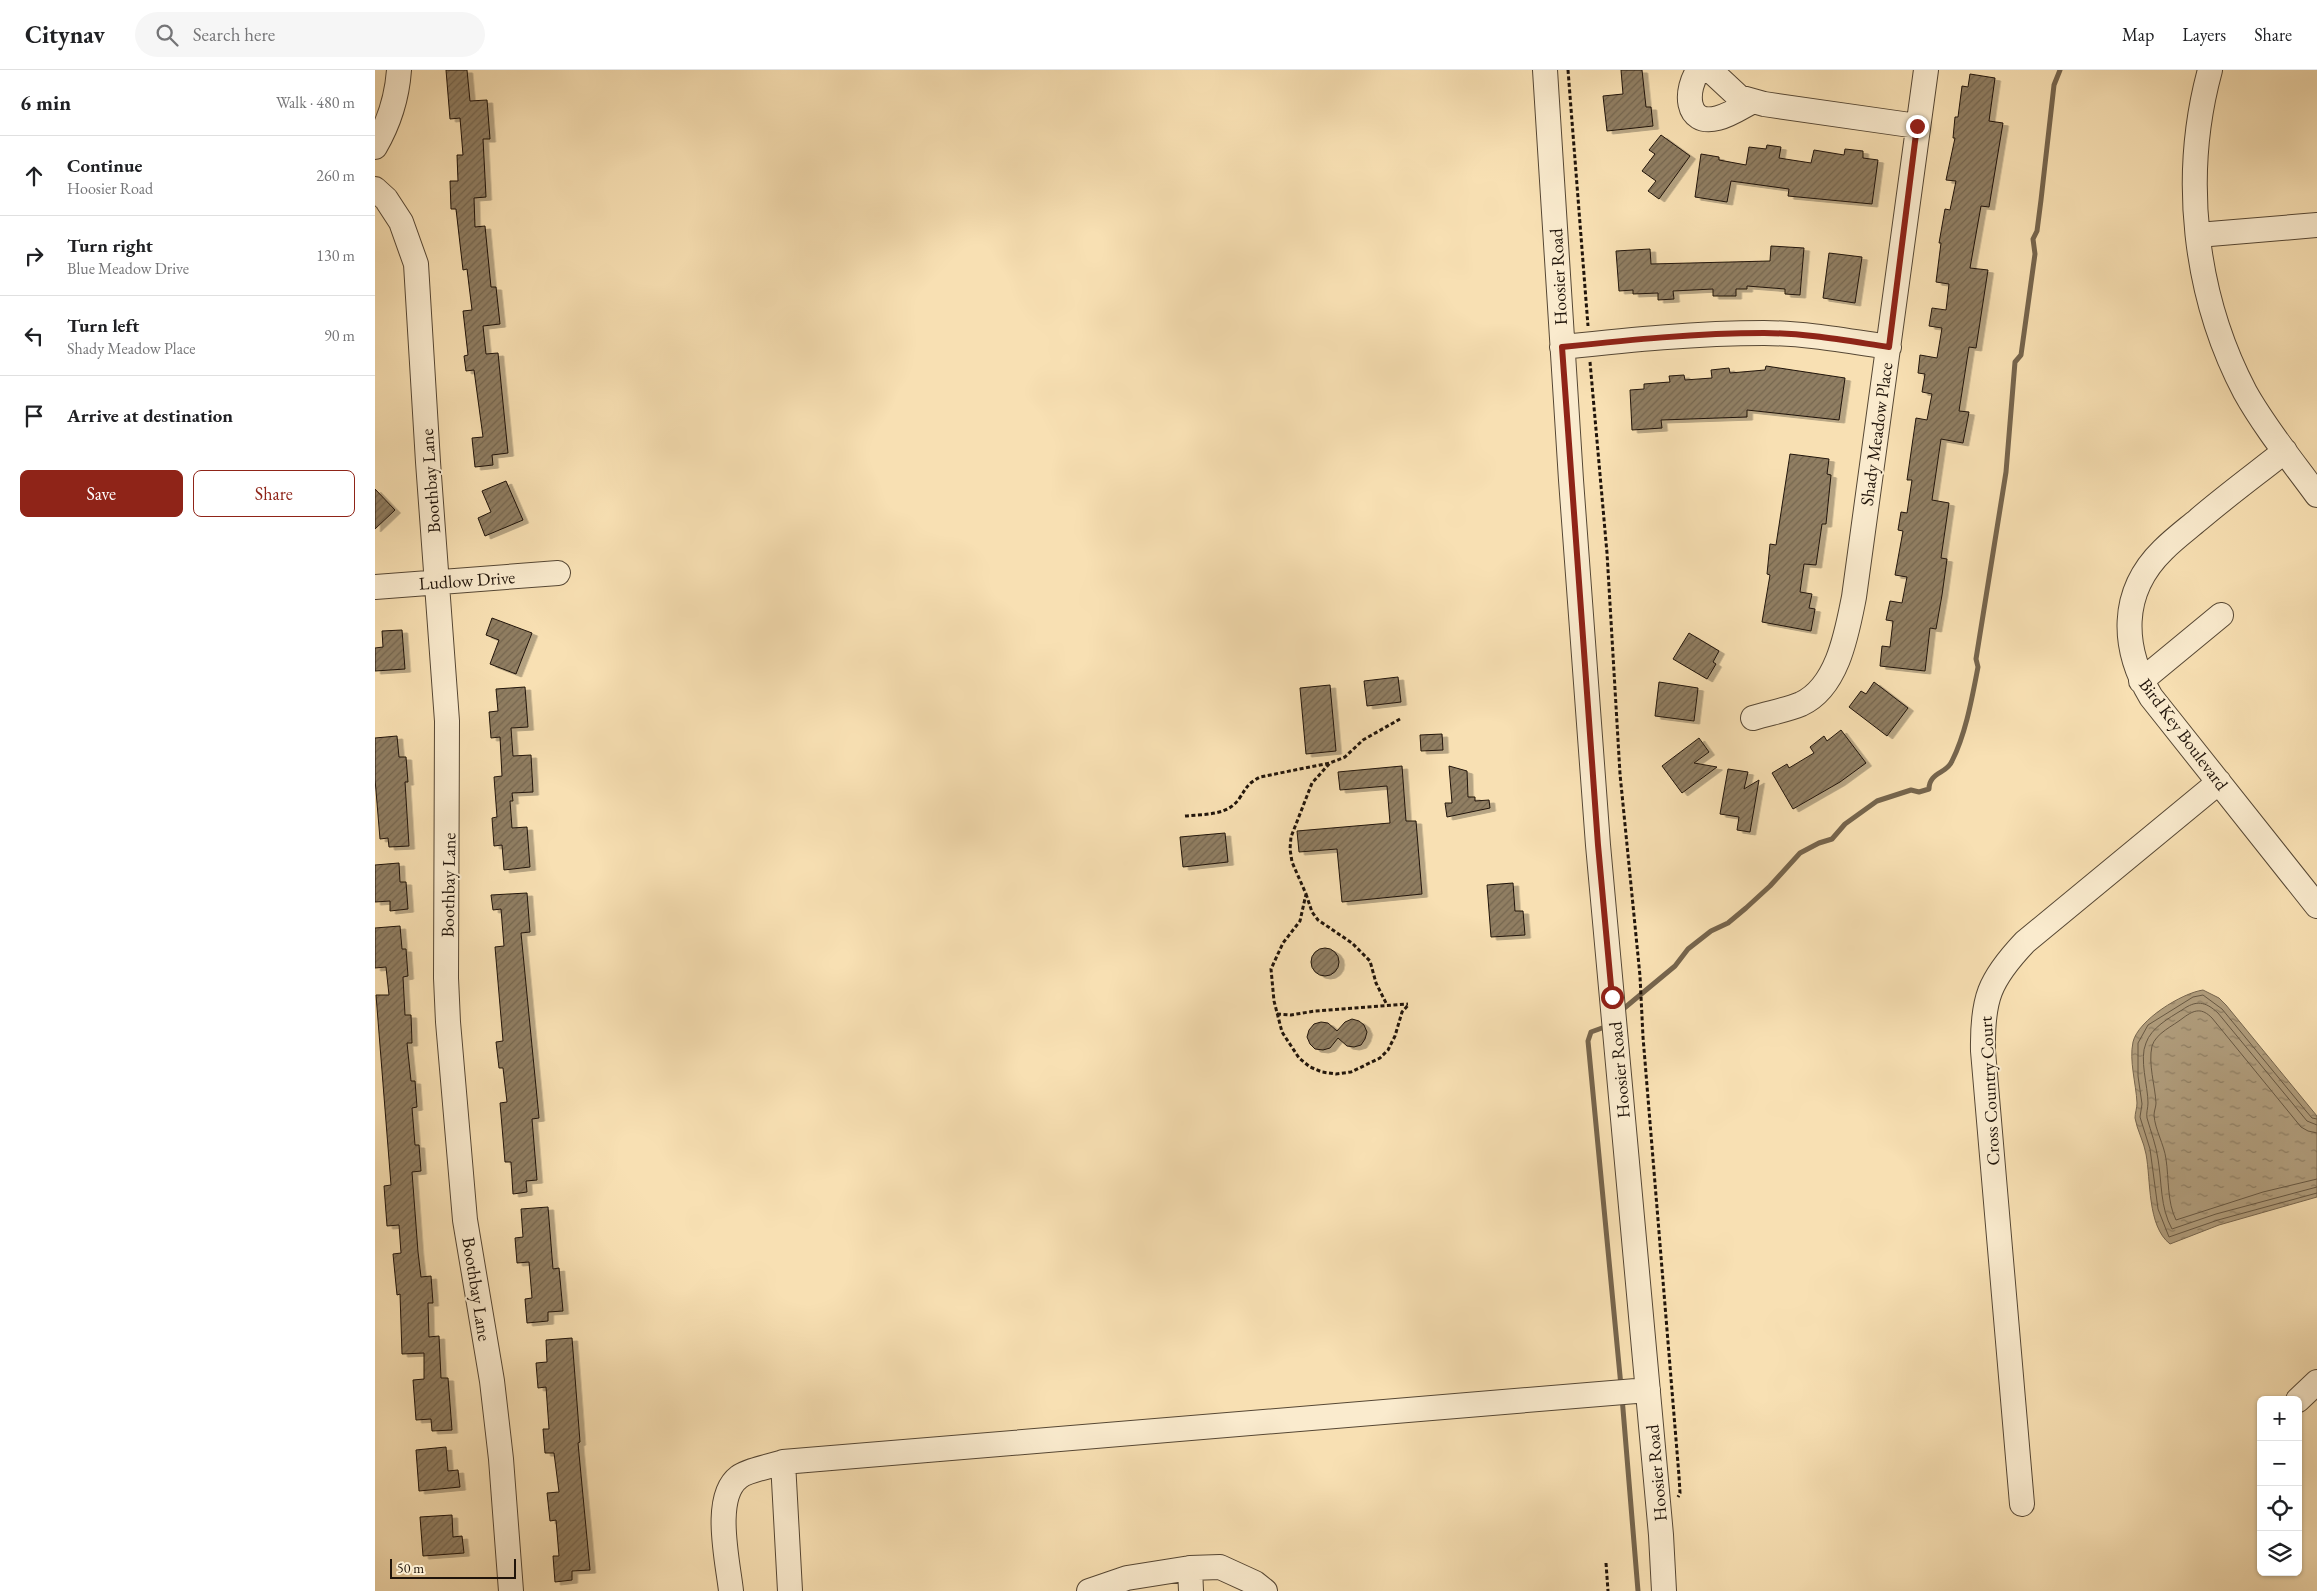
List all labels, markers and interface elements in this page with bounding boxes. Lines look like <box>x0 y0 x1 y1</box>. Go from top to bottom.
search box <box>135 12 485 57</box>
text: Citynav <box>25 19 105 50</box>
icon: search <box>153 21 181 49</box>
text: Search here <box>193 22 275 47</box>
text: Map <box>2122 23 2154 46</box>
text: Layers <box>2182 23 2226 46</box>
text: Share <box>2254 23 2292 46</box>
text: 6 min <box>20 89 71 116</box>
text: Walk · 480 m <box>276 92 355 113</box>
route end <box>1906 115 1929 138</box>
text: Continue <box>67 153 142 178</box>
icon: ahead <box>20 162 48 190</box>
text: 260 m <box>316 165 355 186</box>
text: Hoosier Road <box>67 178 153 199</box>
street label: Hoosier Road <box>1544 227 1572 326</box>
text: Turn right <box>67 233 153 258</box>
icon: right <box>20 242 48 270</box>
text: 130 m <box>316 245 355 266</box>
text: Blue Meadow Drive <box>67 258 189 279</box>
text: Turn left <box>67 313 139 338</box>
icon: left <box>20 322 48 350</box>
text: 90 m <box>324 325 355 346</box>
text: Shady Meadow Place <box>67 338 196 359</box>
street label: Shady Meadow Place <box>1855 361 1897 507</box>
icon: arrive <box>20 402 48 430</box>
text: Arrive at destination <box>67 403 233 428</box>
street label: Boothbay Lane <box>415 428 445 534</box>
button: Save <box>20 470 183 517</box>
button: Share <box>193 470 355 517</box>
street label: Ludlow Drive <box>418 565 516 595</box>
street label: Bird Key Boulevard <box>2134 673 2234 795</box>
street label: Boothbay Lane <box>436 832 460 938</box>
route start <box>1601 986 1624 1009</box>
street label: Cross Country Court <box>1974 1015 2004 1166</box>
street label: Hoosier Road <box>1603 1020 1635 1119</box>
street label: Boothbay Lane <box>457 1235 497 1343</box>
map controls <box>2257 1396 2302 1576</box>
button: + <box>2257 1396 2302 1441</box>
street label: Hoosier Road <box>1640 1423 1672 1522</box>
button: − <box>2257 1441 2302 1486</box>
button: locate <box>2257 1486 2302 1531</box>
button: layers <box>2257 1531 2302 1576</box>
scale bar <box>390 1556 516 1579</box>
text: 50 m <box>397 1559 424 1577</box>

